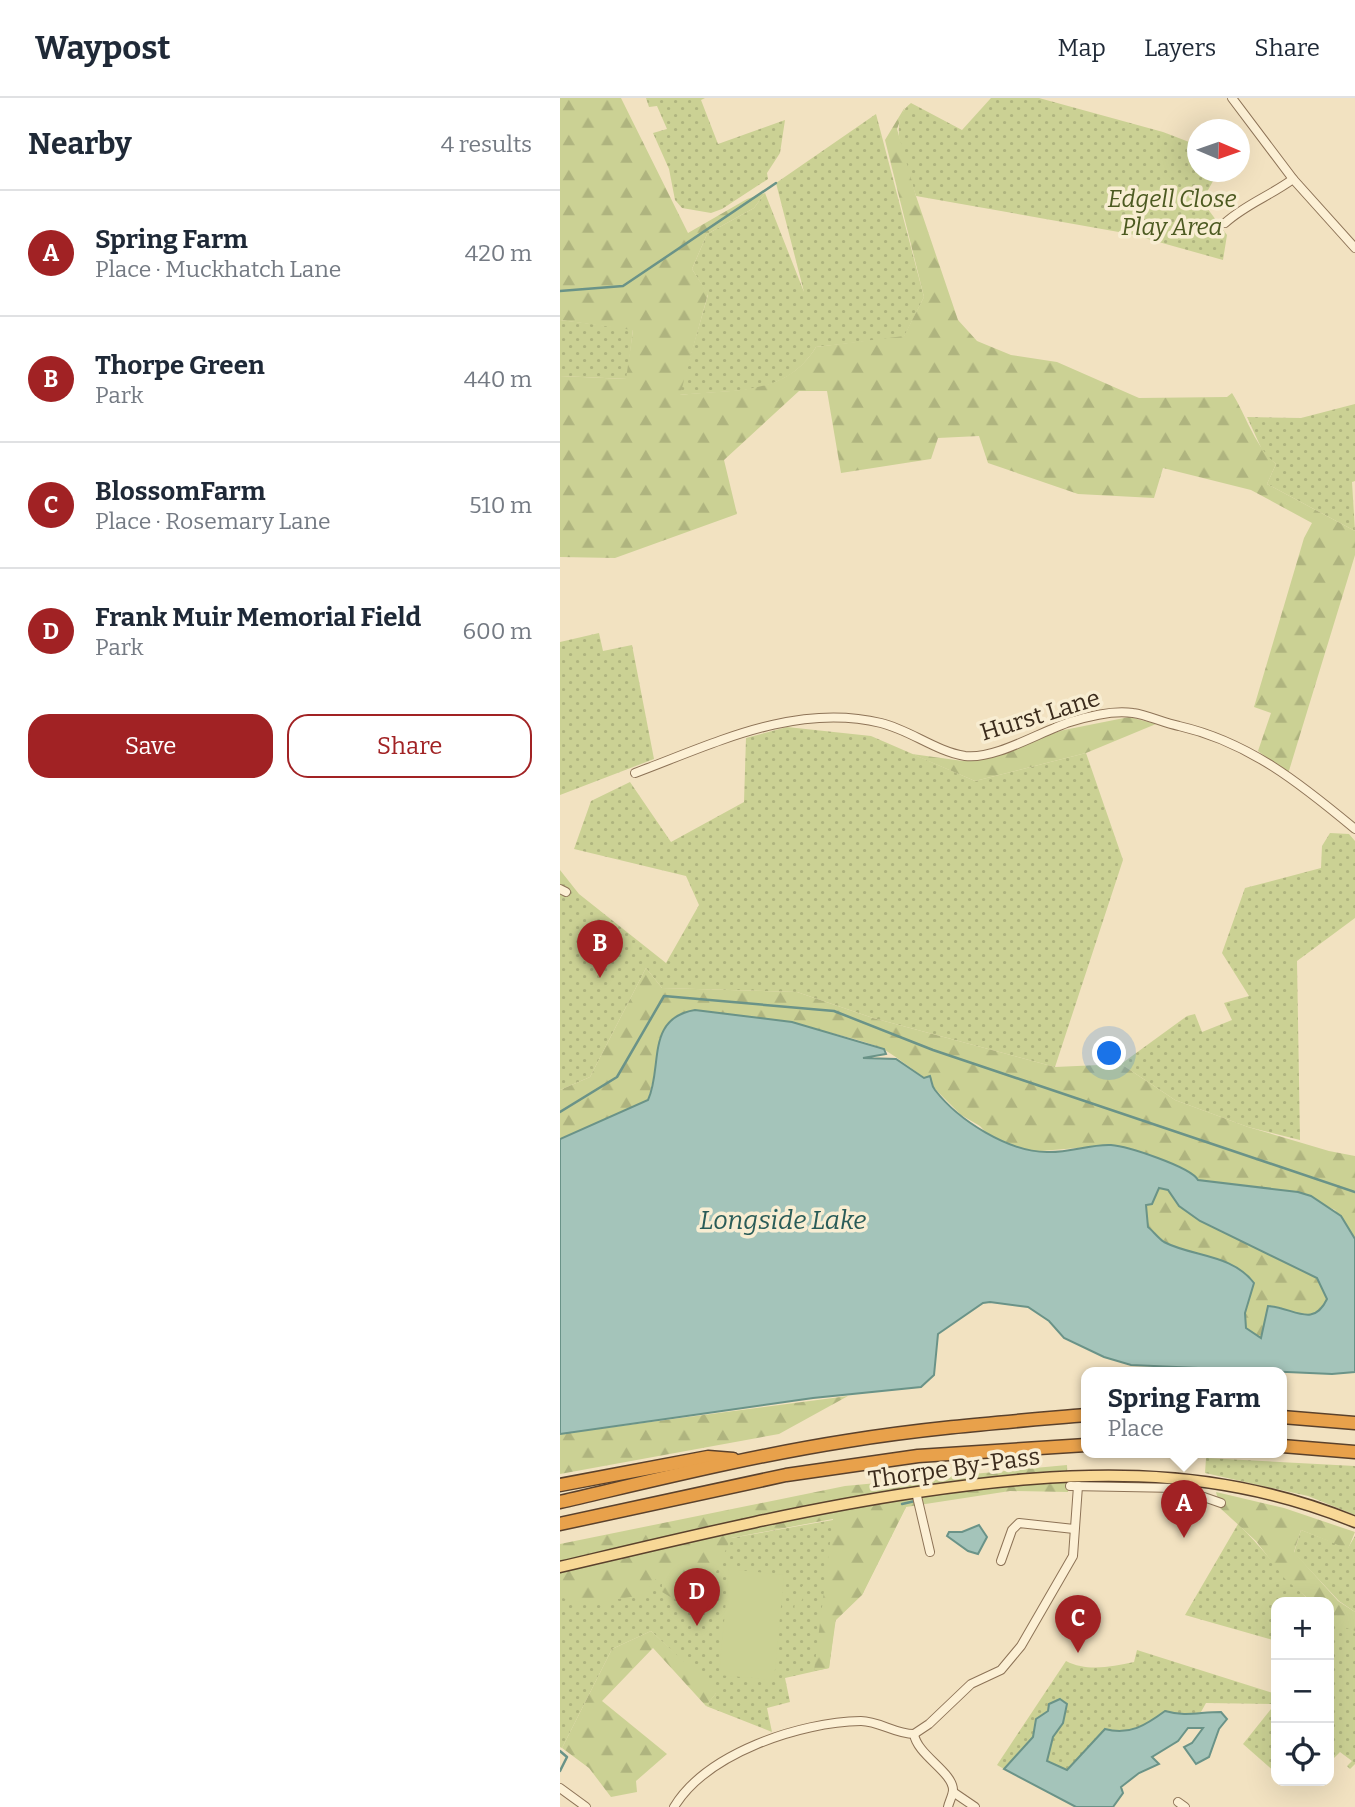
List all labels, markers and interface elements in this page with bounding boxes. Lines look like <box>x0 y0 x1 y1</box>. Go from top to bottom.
text: Waypost <box>35 28 171 68</box>
text: Map <box>1058 34 1106 62</box>
text: Layers <box>1144 34 1216 62</box>
text: Share <box>1254 34 1320 62</box>
north arrow <box>1187 119 1250 182</box>
text: Nearby <box>28 126 132 162</box>
text: 4 results <box>441 130 532 158</box>
park label: Edgell Close Play Area <box>1107 185 1237 241</box>
text: Spring Farm <box>95 224 248 255</box>
text: A <box>43 239 59 267</box>
text: 420 m <box>465 239 532 267</box>
text: Place · Muckhatch Lane <box>95 255 341 283</box>
text: Thorpe Green <box>95 350 265 381</box>
text: B <box>44 365 58 393</box>
text: 440 m <box>464 365 532 393</box>
text: Park <box>95 381 144 409</box>
text: BlossomFarm <box>95 476 265 507</box>
text: C <box>44 491 58 519</box>
text: 510 m <box>469 491 532 519</box>
text: Place · Rosemary Lane <box>95 507 331 535</box>
text: Frank Muir Memorial Field <box>95 602 421 633</box>
text: D <box>43 617 59 645</box>
text: 600 m <box>462 617 532 645</box>
text: Park <box>95 633 144 661</box>
street label: Hurst Lane <box>977 684 1103 746</box>
button: Save <box>28 714 273 778</box>
button: Share <box>287 714 532 778</box>
pin: B <box>577 920 623 978</box>
your location <box>1092 1036 1126 1070</box>
water label: Longside Lake <box>700 1205 866 1236</box>
popup <box>1081 1367 1287 1458</box>
text: Spring Farm <box>1108 1383 1260 1414</box>
text: Place <box>1108 1414 1164 1442</box>
street label: Thorpe By-Pass <box>866 1442 1042 1494</box>
pin: A <box>1161 1480 1207 1538</box>
pin: D <box>674 1568 720 1626</box>
pin: C <box>1055 1595 1101 1653</box>
map controls <box>1271 1597 1334 1786</box>
button: + <box>1271 1597 1334 1660</box>
button: − <box>1271 1660 1334 1723</box>
button: locate <box>1271 1723 1334 1786</box>

